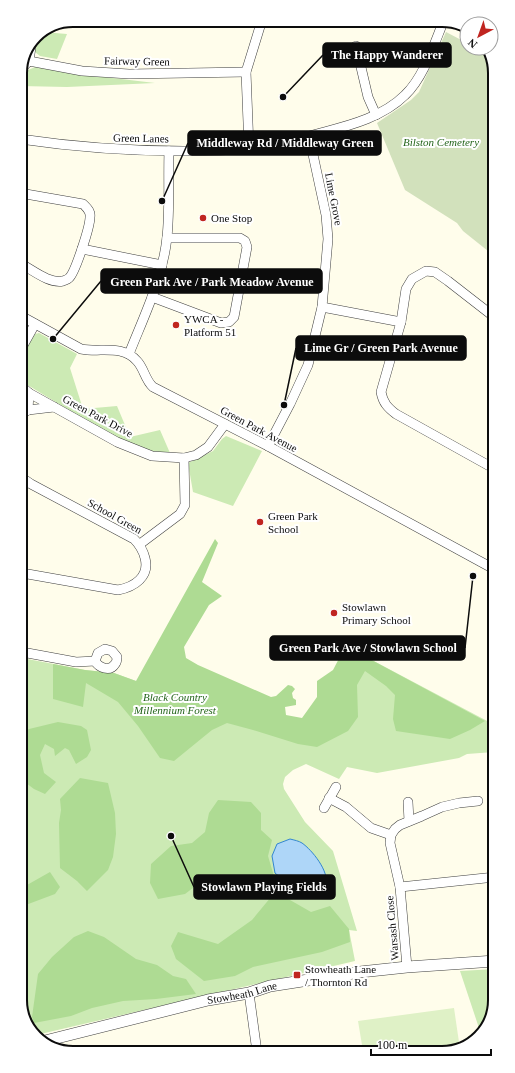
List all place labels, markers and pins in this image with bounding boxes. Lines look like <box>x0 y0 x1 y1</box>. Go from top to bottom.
callout: The Happy Wanderer <box>323 43 451 67</box>
callout: Middleway Rd / Middleway Green <box>188 131 381 155</box>
place label: One Stop <box>211 212 253 224</box>
marker: One Stop <box>198 213 208 223</box>
callout: Green Park Ave / Park Meadow Avenue <box>101 269 322 293</box>
place label: YWCA - Platform 51 <box>184 313 236 338</box>
marker: YWCA - Platform 51 <box>171 320 181 330</box>
callout: Lime Gr / Green Park Avenue <box>296 336 466 360</box>
place label: Green Park School <box>268 510 318 535</box>
marker: Green Park School <box>255 517 265 527</box>
place label: Stowlawn Primary School <box>342 601 411 626</box>
marker: Stowlawn Primary School <box>329 608 339 618</box>
callout: Green Park Ave / Stowlawn School <box>270 636 465 660</box>
callout: Stowlawn Playing Fields <box>194 875 335 899</box>
place label: Stowheath Lane / Thornton Rd <box>305 963 376 988</box>
marker: Stowheath Lane / Thornton Rd <box>292 970 302 980</box>

